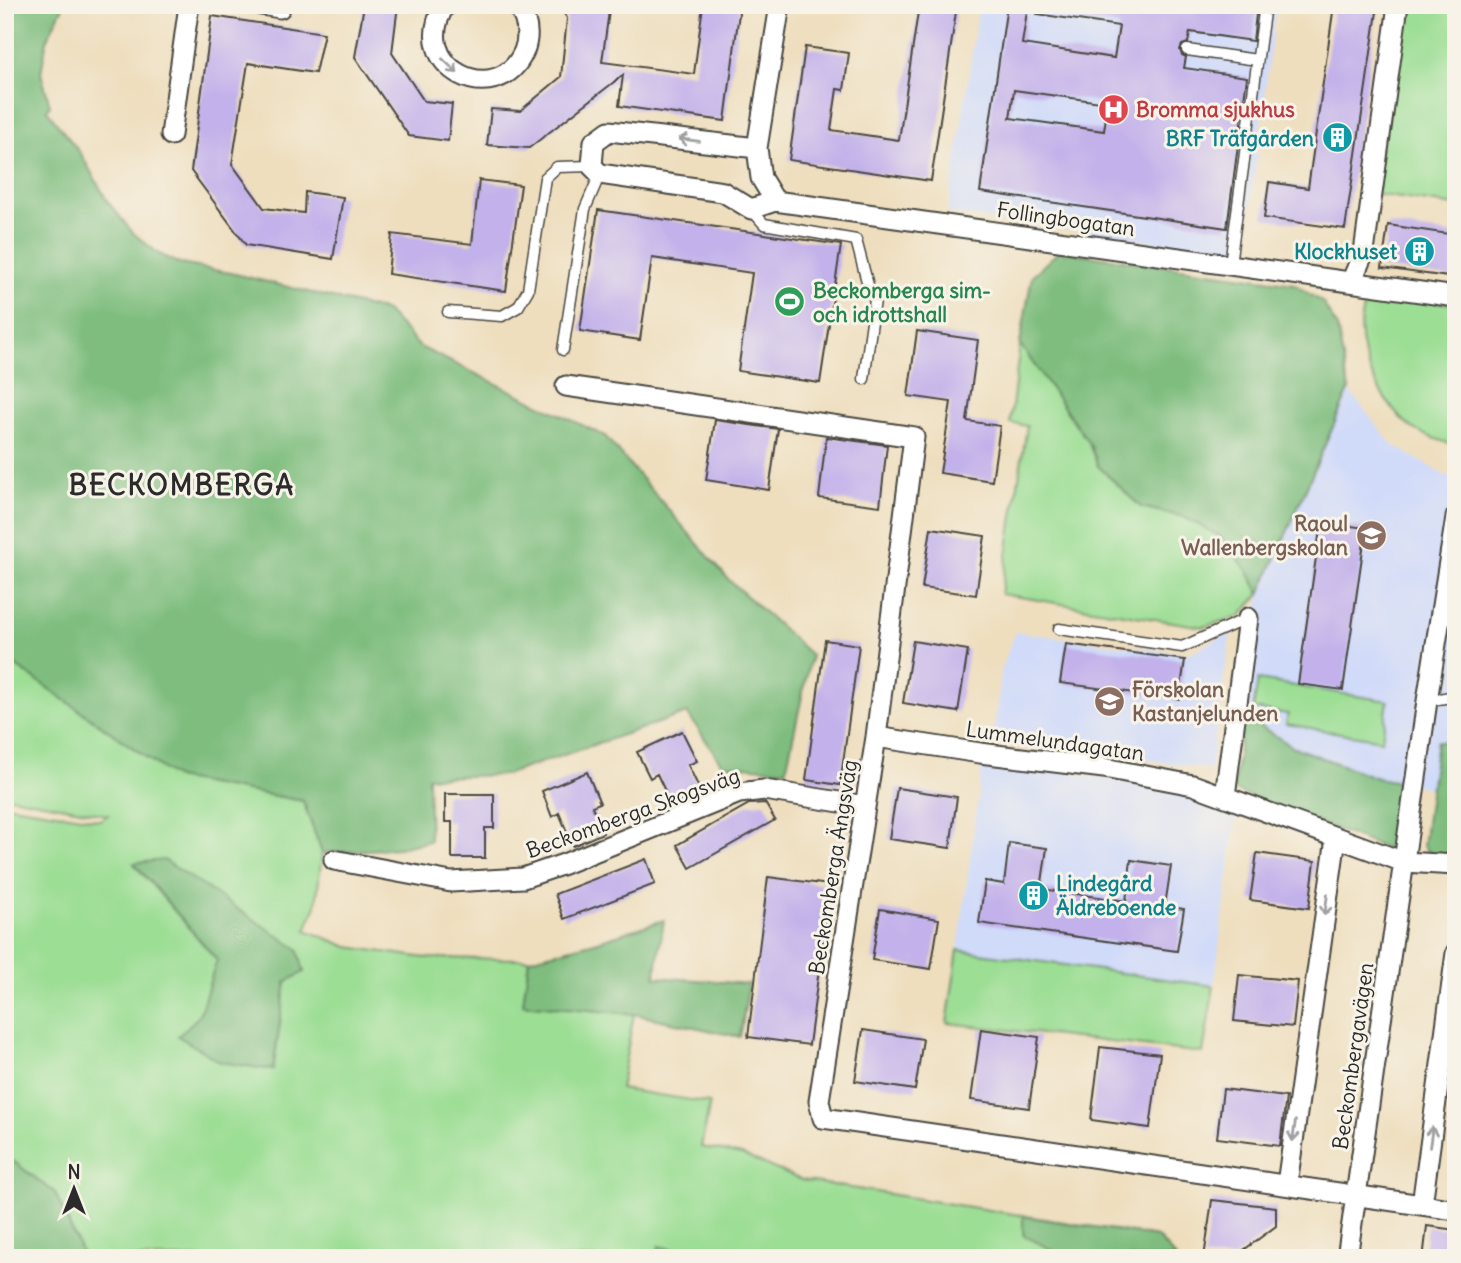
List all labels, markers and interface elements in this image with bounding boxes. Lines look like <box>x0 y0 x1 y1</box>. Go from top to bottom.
one-way arrow <box>441 58 459 74</box>
hospital icon: Bromma sjukhus <box>1096 92 1130 126</box>
place label: Bromma sjukhus <box>1136 96 1295 123</box>
building icon: BRF Träfgården <box>1320 121 1354 155</box>
place label: BRF Träfgården <box>1166 125 1314 152</box>
one-way arrow <box>678 133 701 146</box>
street label: Follingbogatan <box>995 196 1137 242</box>
building icon: Klockhuset <box>1403 234 1437 268</box>
place label: Klockhuset <box>1294 238 1398 265</box>
place label: Beckomberga sim- och idrottshall <box>813 277 991 328</box>
sports icon: Beckomberga sim- och idrottshall <box>773 285 807 319</box>
district label: BECKOMBERGA <box>69 467 295 503</box>
place label: Raoul Wallenbergskolan <box>1181 510 1348 561</box>
school or university icon: Raoul Wallenbergskolan <box>1354 518 1388 552</box>
place label: Förskolan Kastanjelunden <box>1132 676 1278 727</box>
school or university icon: Förskolan Kastanjelunden <box>1092 684 1126 718</box>
street label: Lummelundagatan <box>964 715 1146 767</box>
street label: Beckomberga Ängsväg <box>803 758 863 976</box>
street label: Beckomberga Skogsväg <box>522 762 744 864</box>
place label: Lindegård Äldreboende <box>1056 870 1176 921</box>
building icon: Lindegård Äldreboende <box>1016 878 1050 912</box>
one-way arrow <box>1320 894 1333 916</box>
street label: Beckombergavägen <box>1327 961 1379 1151</box>
one-way arrow <box>1288 1119 1301 1142</box>
one-way arrow <box>1425 1126 1438 1149</box>
north arrow <box>38 1154 108 1224</box>
text: N <box>67 1160 81 1184</box>

